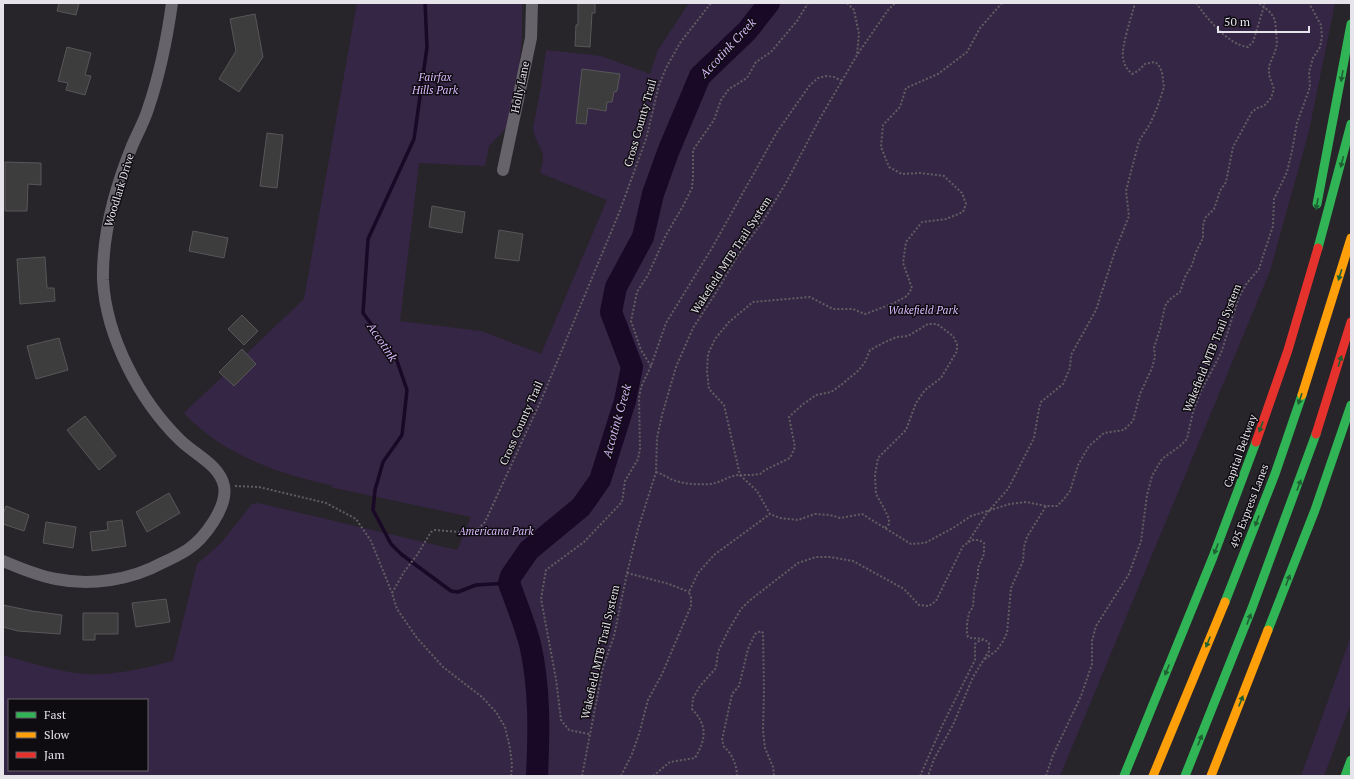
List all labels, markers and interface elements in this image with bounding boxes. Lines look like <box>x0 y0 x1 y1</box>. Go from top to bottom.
scale bar <box>1218 8 1309 34</box>
text: 50 m <box>1224 14 1251 29</box>
water label: Accotink Creek <box>696 15 759 81</box>
street label: Holly Lane <box>508 59 532 114</box>
park label: Fairfax Hills Park <box>411 70 459 97</box>
one-way arrow <box>1339 70 1345 82</box>
street label: Cross County Trail <box>621 78 659 168</box>
street label: Woodlark Drive <box>101 151 137 228</box>
one-way arrow <box>1338 156 1344 168</box>
street label: Wakefield MTB Trail System <box>688 193 774 316</box>
one-way arrow <box>1314 198 1320 210</box>
one-way arrow <box>1337 269 1343 281</box>
street label: Wakefield MTB Trail System <box>1180 281 1244 414</box>
park label: Wakefield Park <box>888 303 959 317</box>
water label: Accotink <box>363 318 401 364</box>
one-way arrow <box>1337 355 1343 367</box>
street label: Cross County Trail <box>496 379 546 467</box>
water label: Accotink Creek <box>599 382 634 460</box>
one-way arrow <box>1297 393 1303 405</box>
street label: Capital Beltway <box>1220 412 1260 489</box>
one-way arrow <box>1258 422 1264 434</box>
street label: 495 Express Lanes <box>1227 462 1272 550</box>
one-way arrow <box>1297 478 1303 490</box>
one-way arrow <box>1254 516 1260 528</box>
park label: Americana Park <box>457 524 534 538</box>
one-way arrow <box>1212 544 1218 556</box>
one-way arrow <box>1286 573 1292 585</box>
street label: Wakefield MTB Trail System <box>578 583 622 720</box>
one-way arrow <box>1246 613 1252 625</box>
one-way arrow <box>1205 636 1211 647</box>
one-way arrow <box>1163 664 1169 676</box>
one-way arrow <box>1239 694 1245 706</box>
legend <box>8 699 148 771</box>
text: Fast <box>44 707 67 722</box>
text: Slow <box>44 727 70 742</box>
one-way arrow <box>1197 734 1203 745</box>
text: Jam <box>44 747 65 762</box>

